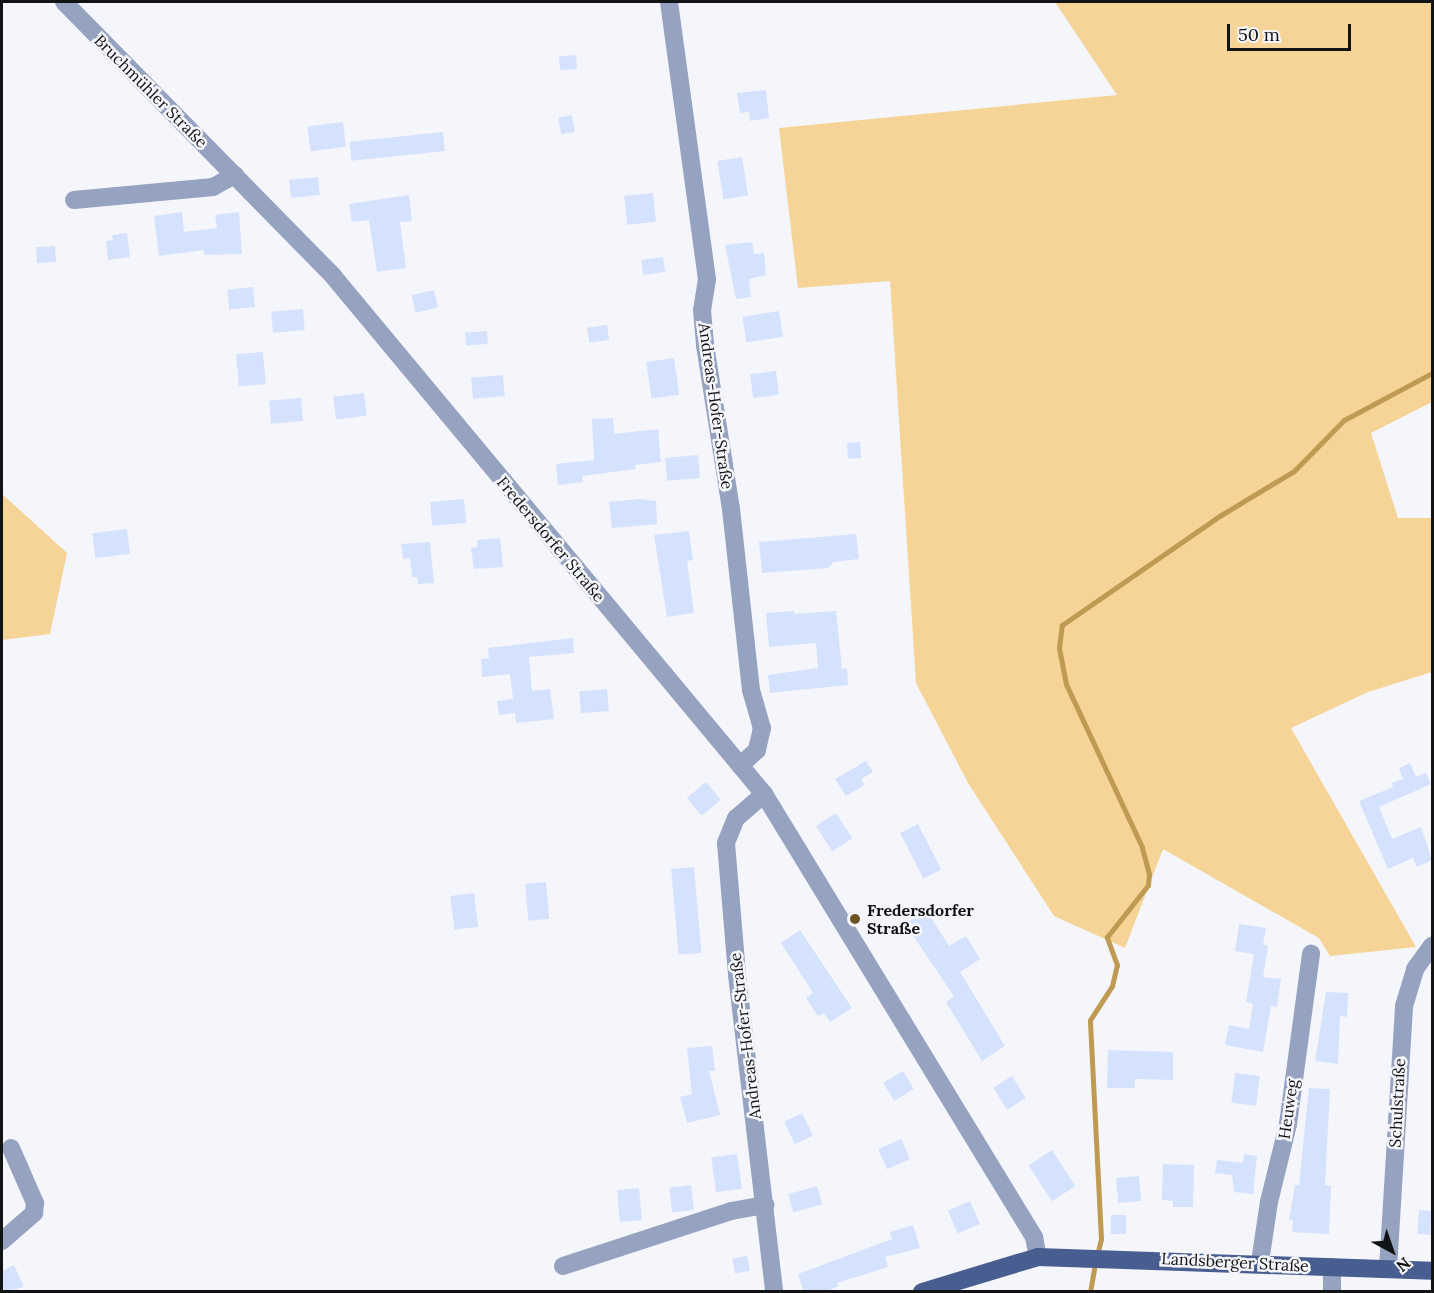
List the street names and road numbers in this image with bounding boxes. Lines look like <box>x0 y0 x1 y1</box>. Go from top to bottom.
street label: Bruchmühler Straße <box>91 31 211 151</box>
street label: Andreas-Hofer-Straße <box>695 322 737 490</box>
street label: Fredersdorfer Straße <box>493 473 609 605</box>
street label: Andreas-Hofer-Straße <box>725 952 765 1120</box>
street label: Schulstraße <box>1385 1058 1409 1148</box>
street label: Heuweg <box>1274 1078 1302 1140</box>
street label: Landsberger Straße <box>1161 1249 1309 1275</box>

